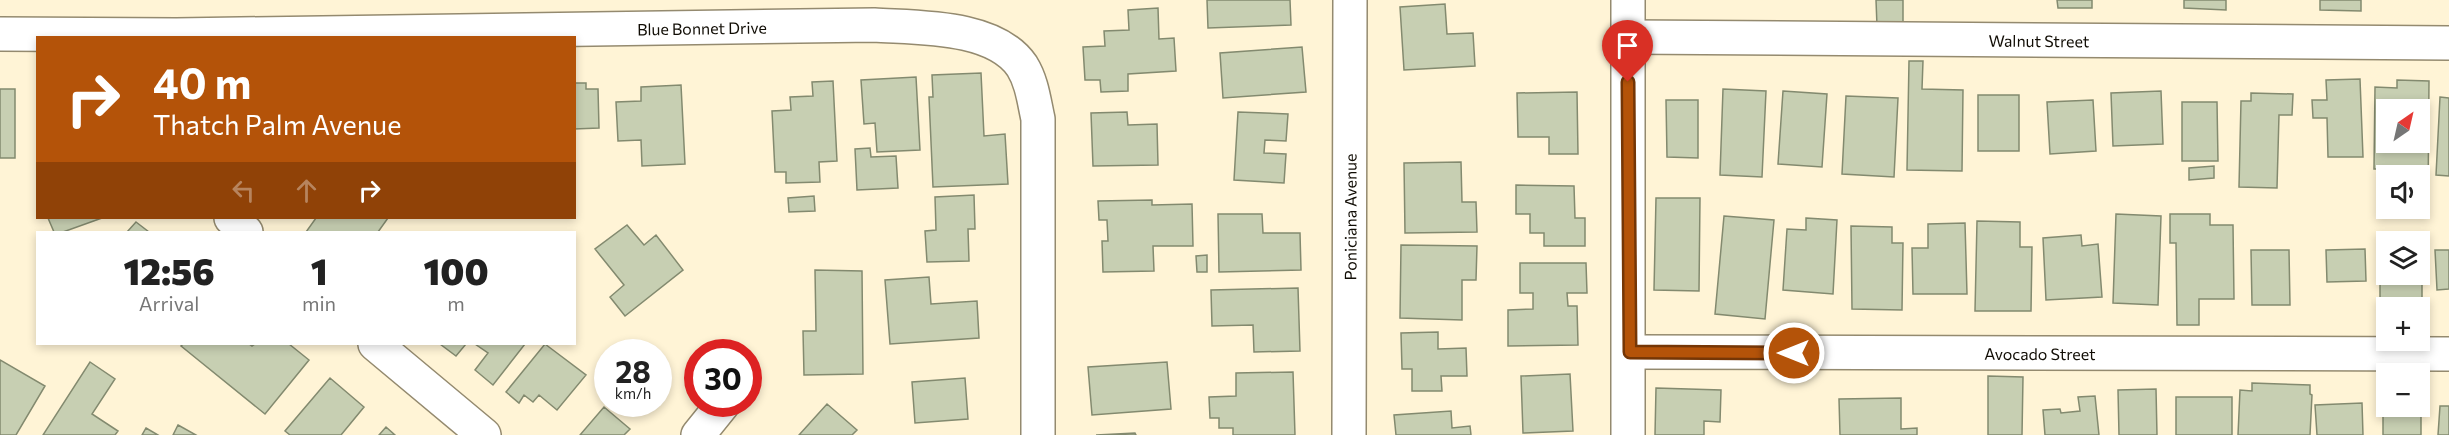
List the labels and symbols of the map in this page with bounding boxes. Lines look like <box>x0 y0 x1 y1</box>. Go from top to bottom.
street label: Blue Bonnet Drive <box>637 17 767 38</box>
pin <box>1602 20 1653 82</box>
street label: Walnut Street <box>1988 30 2090 50</box>
north arrow <box>2376 99 2430 153</box>
street label: Poniciana Avenue <box>1340 153 1359 281</box>
position arrow <box>1762 321 1826 385</box>
speed limit sign: 30 <box>684 339 762 417</box>
street label: Avocado Street <box>1984 343 2096 363</box>

